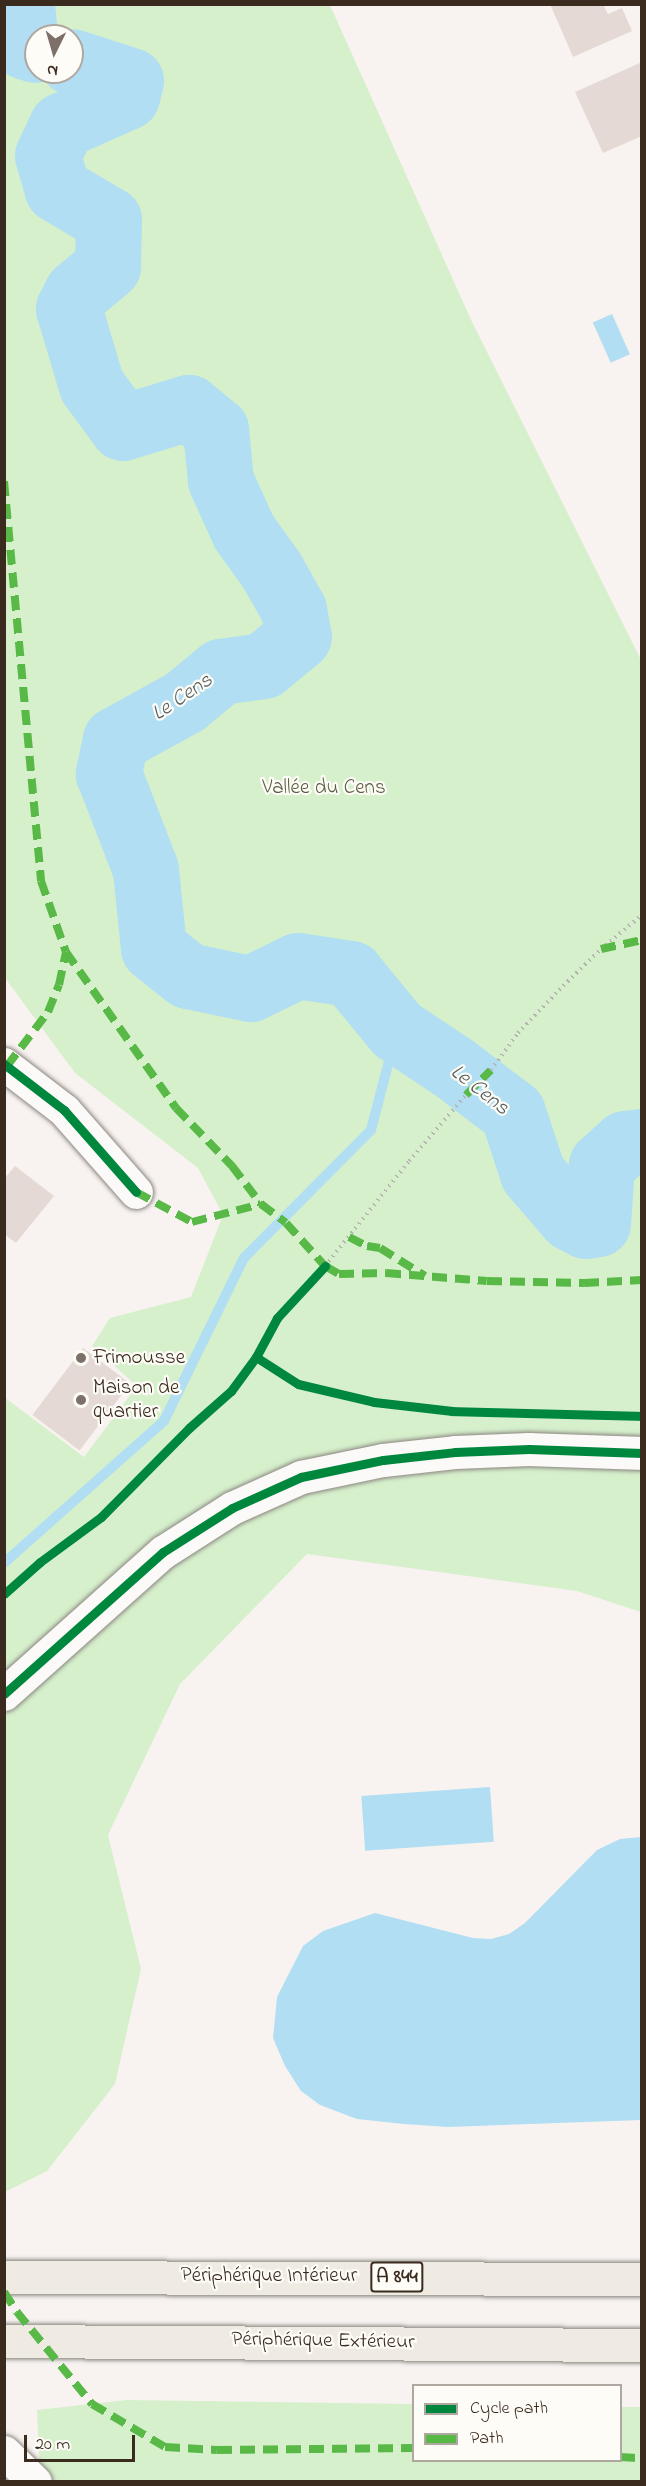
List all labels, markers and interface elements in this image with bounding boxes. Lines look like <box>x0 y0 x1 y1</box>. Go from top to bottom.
north arrow <box>24 24 84 84</box>
text: N <box>46 58 59 82</box>
water label: Le Cens <box>148 668 218 728</box>
park label: Vallée du Cens <box>262 775 386 801</box>
water label: Le Cens <box>444 1060 514 1122</box>
place label: Frimousse <box>93 1345 185 1371</box>
marker: Frimousse <box>74 1351 88 1365</box>
place label: Maison de quartier <box>93 1375 179 1425</box>
marker: Maison de quartier <box>74 1393 88 1407</box>
road number: A 844 <box>370 2260 424 2294</box>
street label: Périphérique Intérieur <box>181 2263 357 2289</box>
street label: Périphérique Extérieur <box>231 2327 415 2355</box>
legend <box>412 2384 622 2462</box>
text: Cycle path <box>470 2396 548 2422</box>
scale bar <box>27 2423 138 2461</box>
text: Path <box>470 2426 504 2452</box>
text: 20 m <box>35 2432 70 2458</box>

